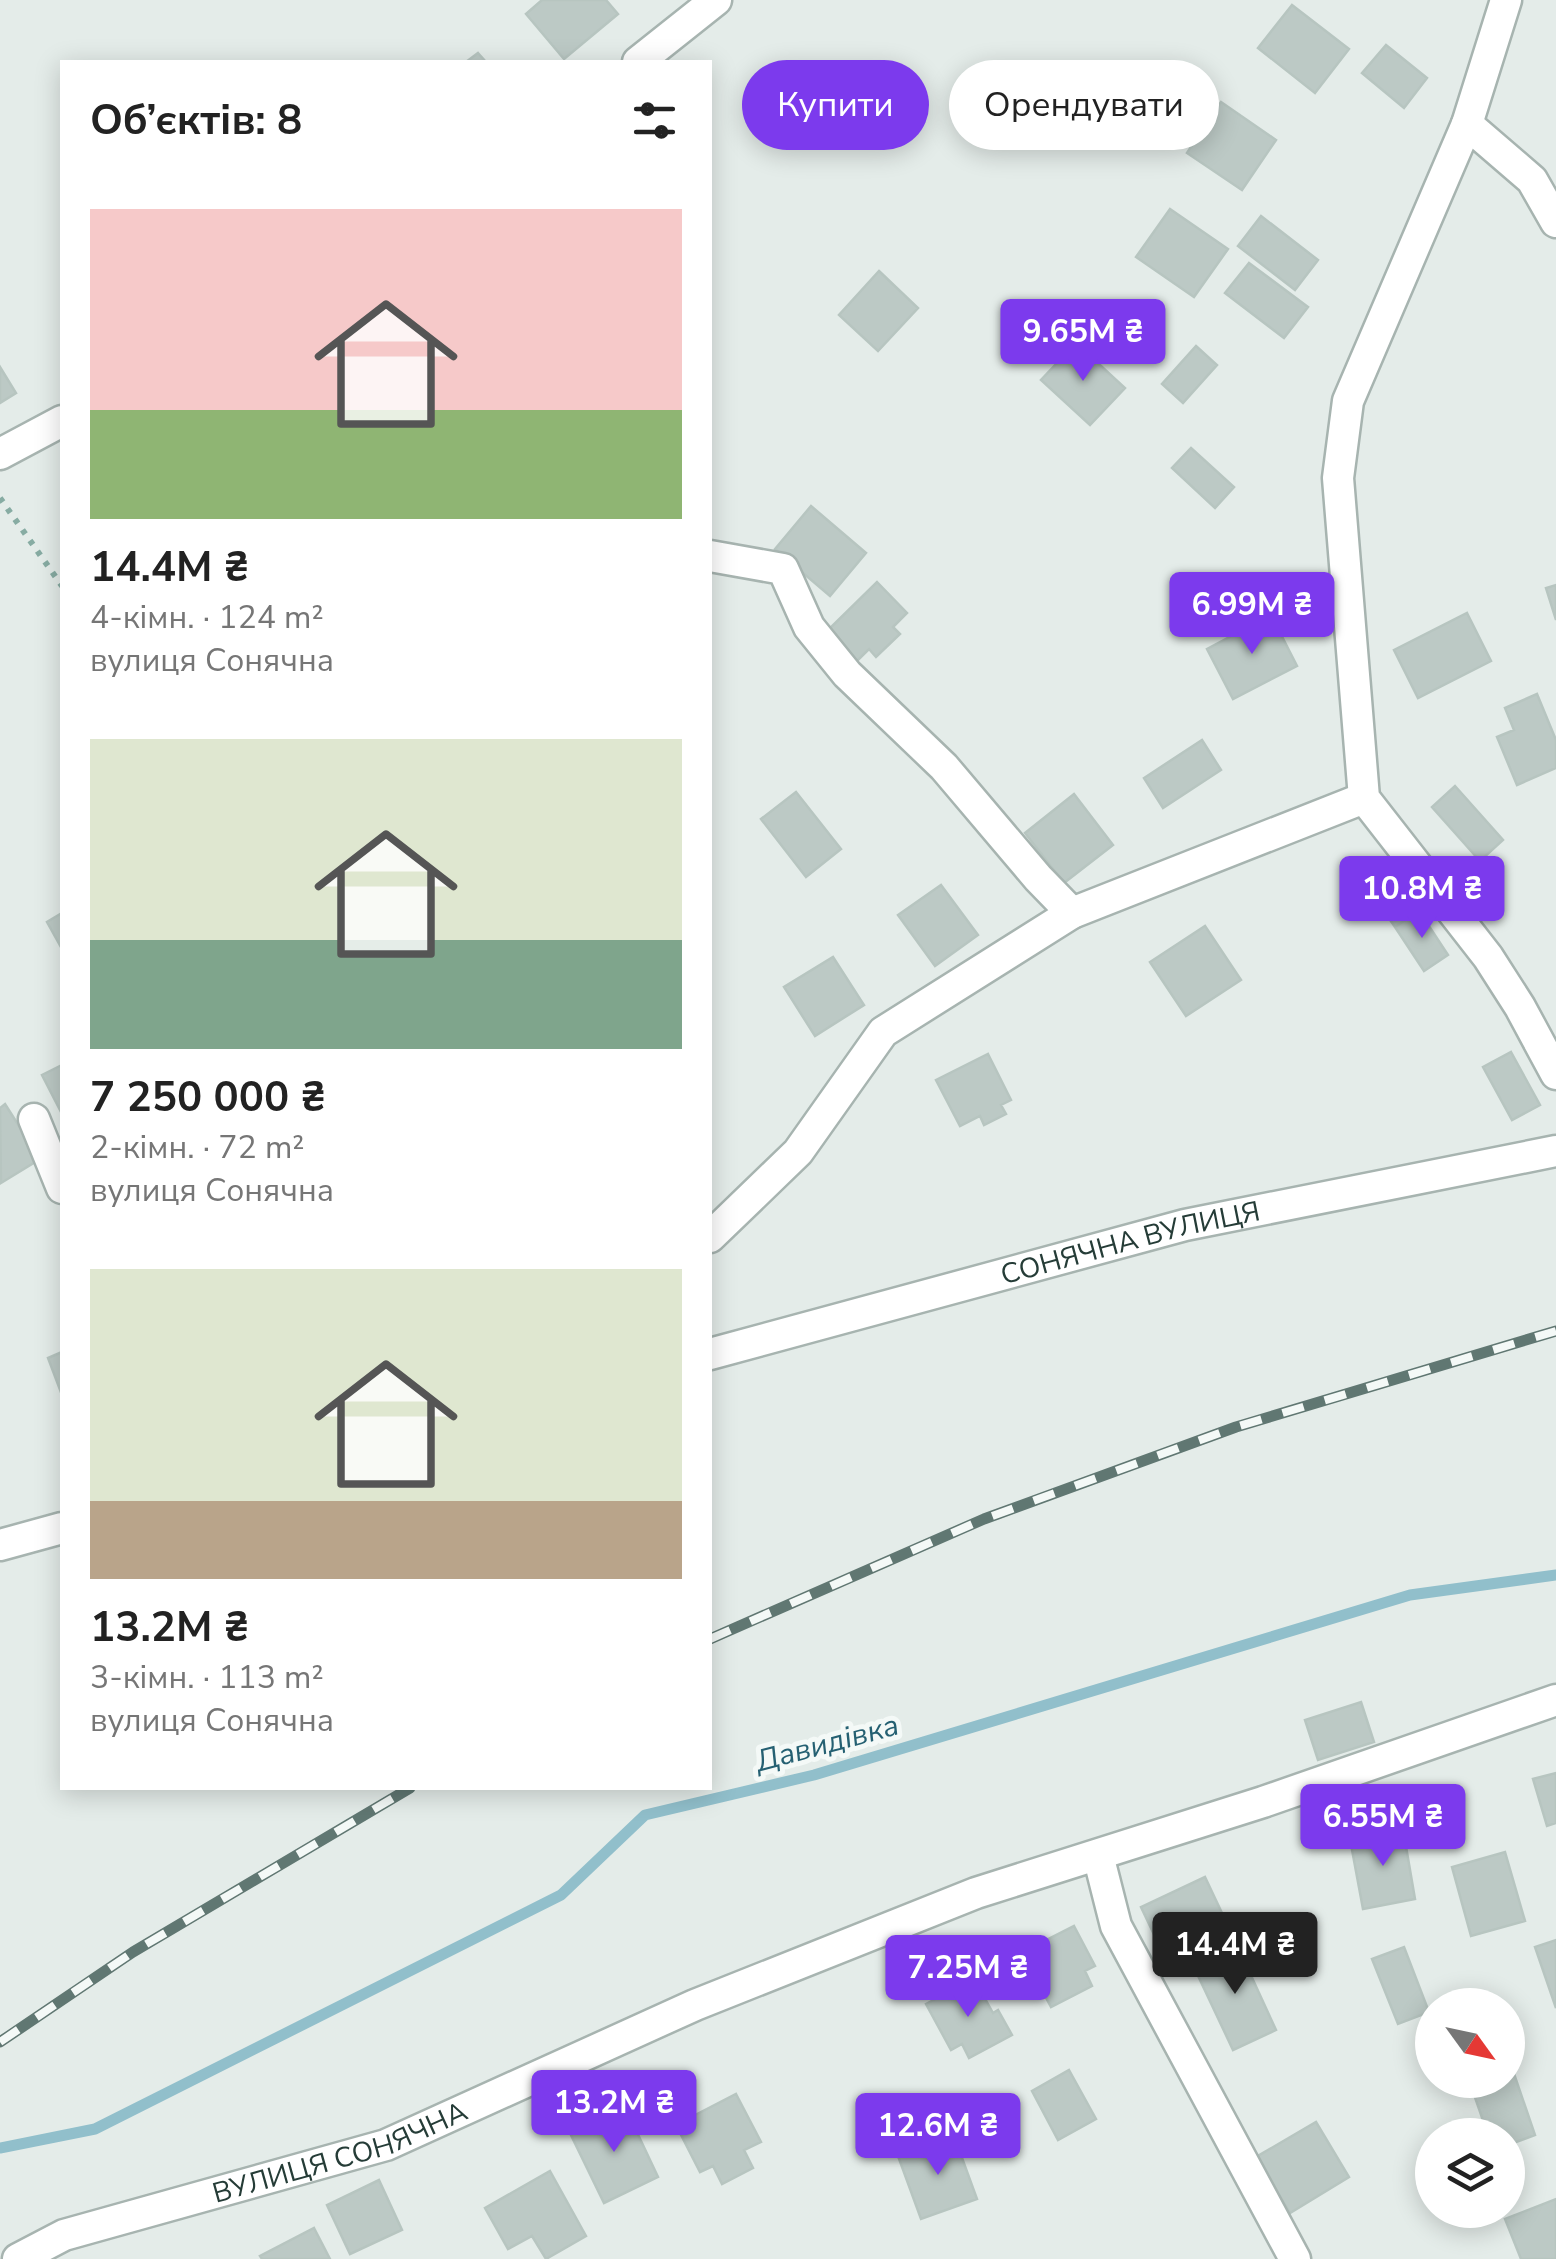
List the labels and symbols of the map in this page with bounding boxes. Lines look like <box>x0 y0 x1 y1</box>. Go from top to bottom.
pin: 9.65M ₴ <box>991 299 1175 384</box>
pin: 6.99M ₴ <box>1160 572 1344 657</box>
pin: 10.8M ₴ <box>1330 856 1514 941</box>
street label: СОНЯЧНА ВУЛИЦЯ <box>996 1192 1263 1294</box>
water label: Давидівка <box>749 1705 903 1783</box>
pin: 6.55M ₴ <box>1291 1784 1475 1869</box>
pin: 14.4M ₴ <box>1143 1912 1327 1997</box>
pin: 7.25M ₴ <box>876 1935 1060 2020</box>
north arrow <box>1415 1988 1525 2098</box>
pin: 13.2M ₴ <box>522 2070 706 2155</box>
street label: ВУЛИЦЯ СОНЯЧНА <box>208 2093 474 2213</box>
pin: 12.6M ₴ <box>846 2093 1030 2178</box>

